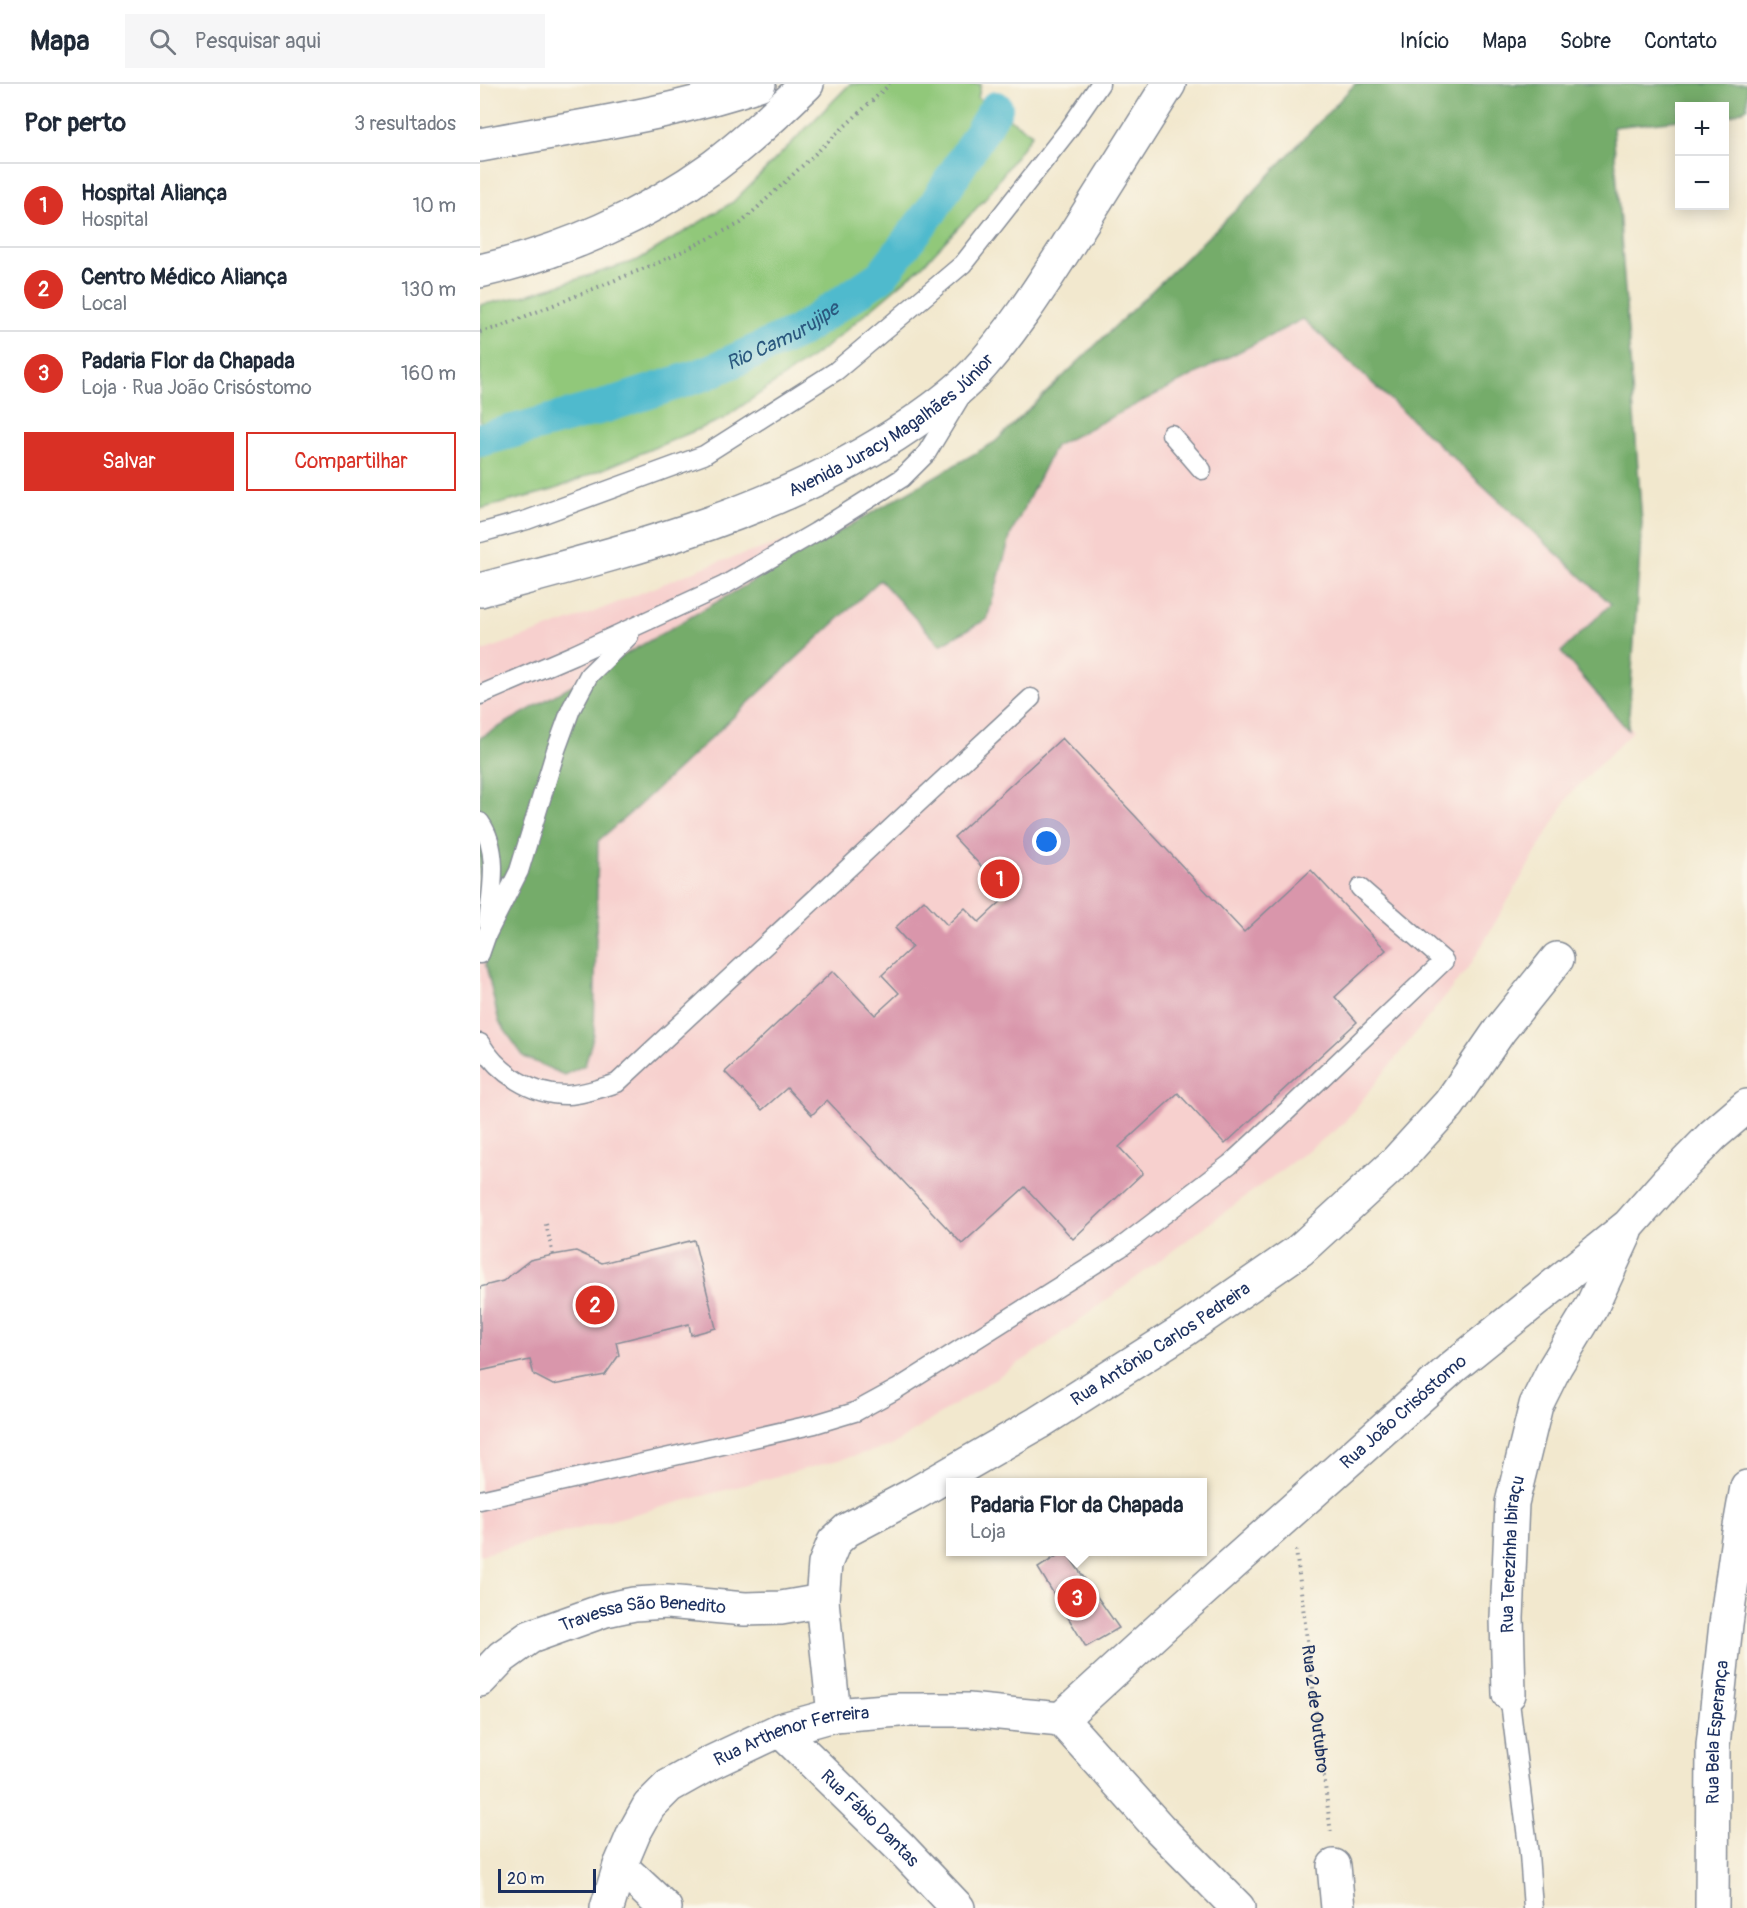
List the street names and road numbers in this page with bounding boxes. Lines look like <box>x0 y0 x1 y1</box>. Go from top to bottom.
street label: Avenida Juracy Magalhães Júnior <box>785 348 999 503</box>
street label: Rua Antônio Carlos Pedreira <box>1067 1277 1255 1411</box>
street label: Rua João Crisóstomo <box>1335 1349 1472 1474</box>
street label: Rua Terezinha Ibiraçu <box>1496 1473 1530 1633</box>
street label: Travessa São Benedito <box>556 1591 727 1637</box>
street label: Rua 2 de Outubro <box>1296 1643 1334 1775</box>
street label: Rua Bela Esperança <box>1702 1659 1734 1804</box>
street label: Rua Arthenor Ferreira <box>710 1701 870 1772</box>
street label: Rua Fábio Dantas <box>815 1765 924 1872</box>

